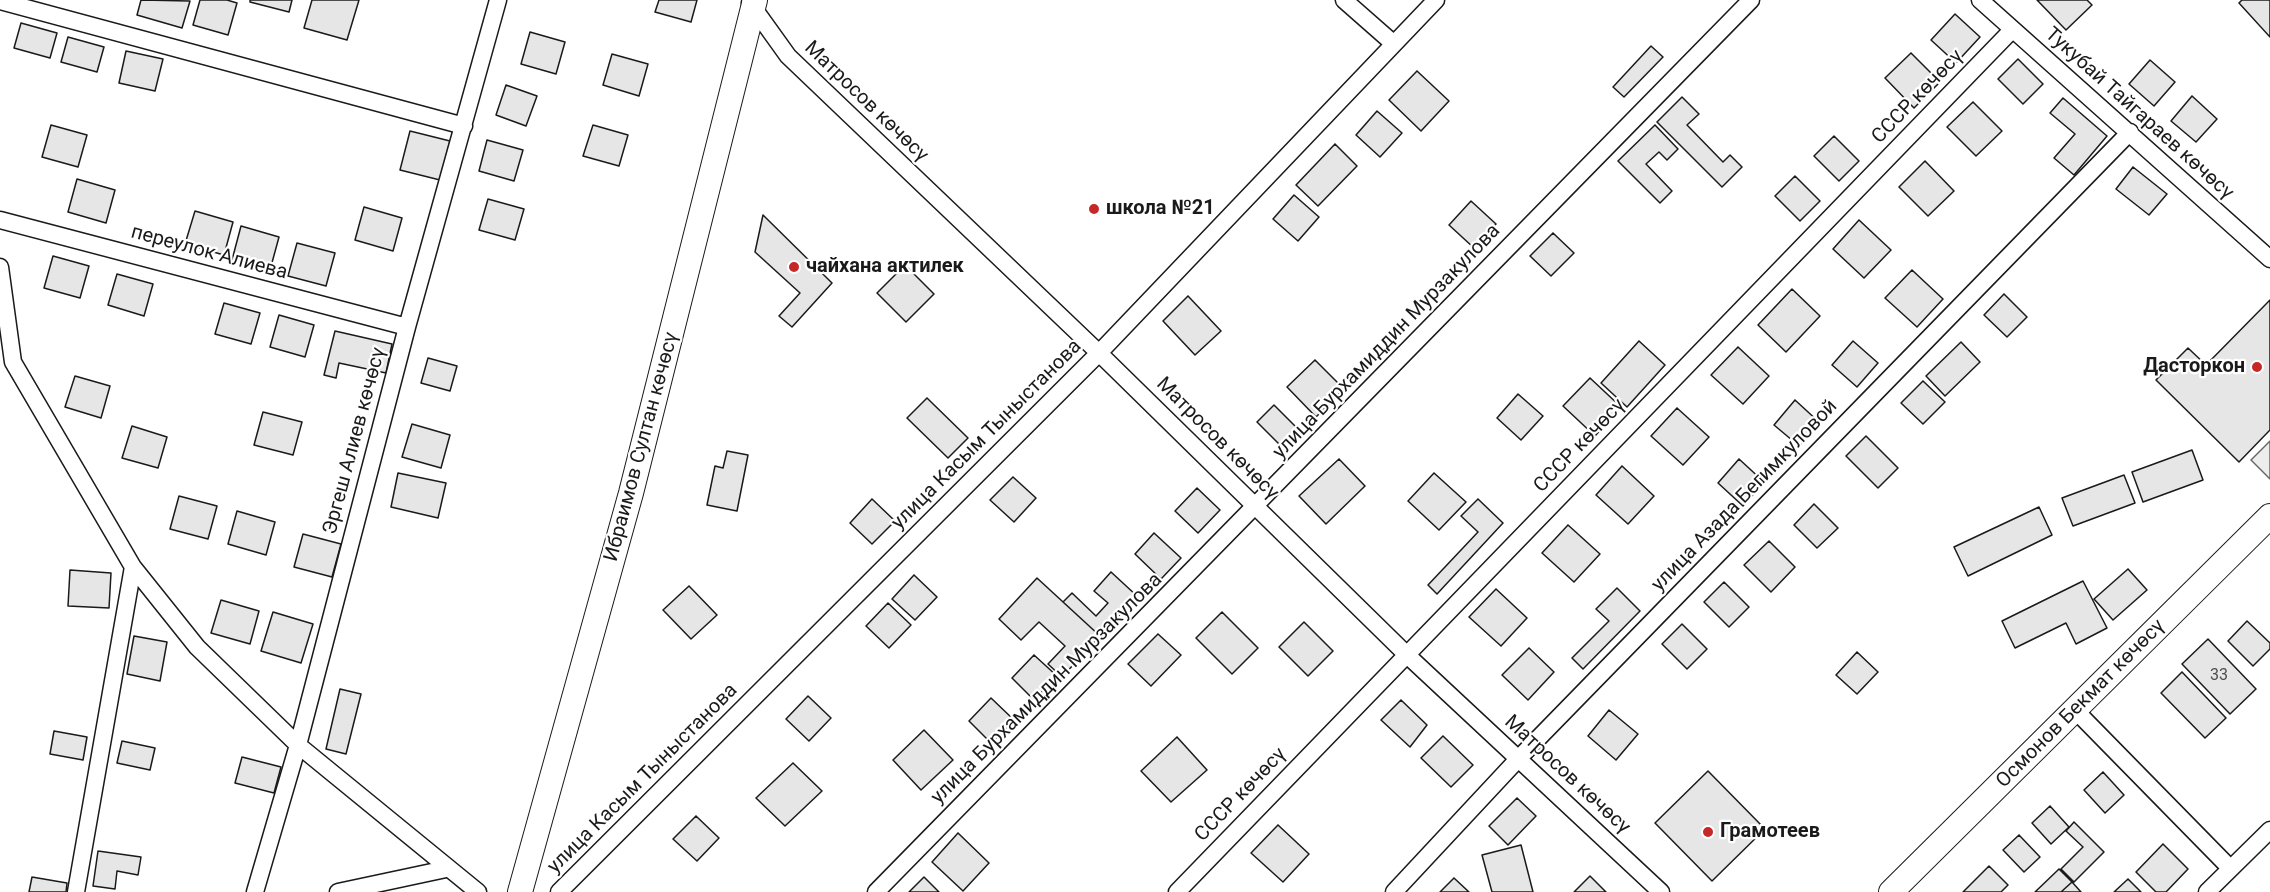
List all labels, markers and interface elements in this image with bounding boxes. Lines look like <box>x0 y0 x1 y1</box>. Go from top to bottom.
street label: Тукубай Тайгараев көчөсү <box>2040 23 2238 205</box>
street label: Матросов көчөсү <box>799 37 933 167</box>
street label: СССР көчөсү <box>1867 45 1969 149</box>
place label: школа №21 <box>1106 197 1215 221</box>
marker: школа №21 <box>1087 202 1101 216</box>
street label: улица Бурхамиддин Мурзакулова <box>1268 220 1506 464</box>
street label: переулок Алиева <box>128 221 290 285</box>
place label: чайхана актилек <box>806 255 964 279</box>
marker: чайхана актилек <box>787 260 801 274</box>
street label: Ибраимов Султан көчөсү <box>600 330 684 564</box>
street label: улица Касым Тыныстанова <box>887 335 1087 535</box>
street label: Эргеш Алиев көчөсү <box>318 345 392 537</box>
place label: Дасторкон <box>2143 355 2245 379</box>
marker: Дасторкон <box>2250 360 2264 374</box>
street label: Матросов көчөсү <box>1151 373 1283 505</box>
street label: СССР көчөсү <box>1529 394 1631 498</box>
street label: улица Азада Бегимкуловой <box>1647 395 1843 597</box>
street label: улица Бурхамиддин Мурзакулова <box>926 568 1168 810</box>
street label: Осмонов Бекмат көчөсү <box>1992 615 2170 793</box>
house number: 33 <box>2210 666 2228 686</box>
street label: улица Касым Тыныстанова <box>543 679 743 879</box>
street label: Матросов көчөсү <box>1499 710 1635 840</box>
street label: СССР көчөсү <box>1190 743 1292 847</box>
place label: Грамотеев <box>1720 820 1820 844</box>
marker: Грамотеев <box>1701 825 1715 839</box>

